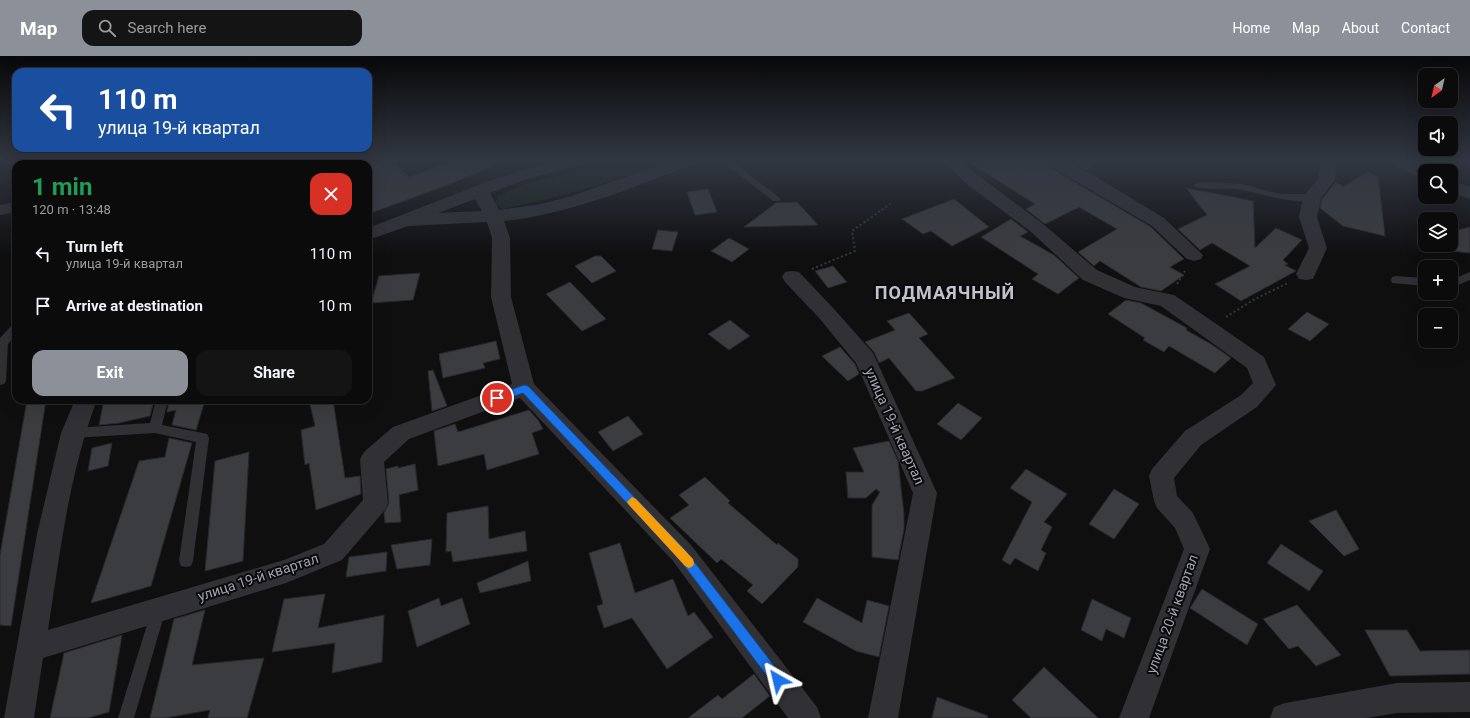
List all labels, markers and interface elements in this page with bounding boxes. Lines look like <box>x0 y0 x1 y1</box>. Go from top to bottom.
search box <box>82 10 362 46</box>
text: Map <box>20 17 58 40</box>
icon: search <box>96 17 118 39</box>
text: Search here <box>128 19 206 37</box>
text: Home <box>1232 20 1270 36</box>
text: Map <box>1292 20 1320 36</box>
text: About <box>1342 20 1379 36</box>
text: Contact <box>1401 20 1450 36</box>
north arrow <box>1418 68 1458 108</box>
map controls <box>1418 68 1458 348</box>
text: 110 m <box>98 83 177 116</box>
icon: left <box>32 84 84 136</box>
button: sound <box>1418 116 1458 156</box>
text: улица 19-й квартал <box>98 117 260 138</box>
button: search <box>1418 164 1458 204</box>
text: 1 min <box>32 173 92 201</box>
button: close <box>310 173 352 215</box>
text: 120 m · 13:48 <box>32 202 111 217</box>
button: layers <box>1418 212 1458 252</box>
text: Turn left <box>66 238 123 256</box>
icon: left <box>32 243 54 265</box>
text: 110 m <box>310 245 352 263</box>
text: улица 19-й квартал <box>66 256 183 271</box>
button: + <box>1418 260 1458 300</box>
district label: ПОДМАЯЧНЫЙ <box>875 282 1015 303</box>
icon: arrive <box>32 295 54 317</box>
text: Arrive at destination <box>66 297 203 315</box>
text: 10 m <box>318 297 352 315</box>
button: − <box>1418 308 1458 348</box>
button: Exit <box>32 350 188 396</box>
button: Share <box>196 350 352 396</box>
street label: улица 19-й квартал <box>862 365 928 487</box>
pin <box>480 381 514 415</box>
icon: arrive <box>486 387 508 409</box>
street label: улица 19-й квартал <box>196 550 320 604</box>
street label: улица 20-й квартал <box>1143 552 1201 676</box>
position arrow <box>757 659 799 701</box>

